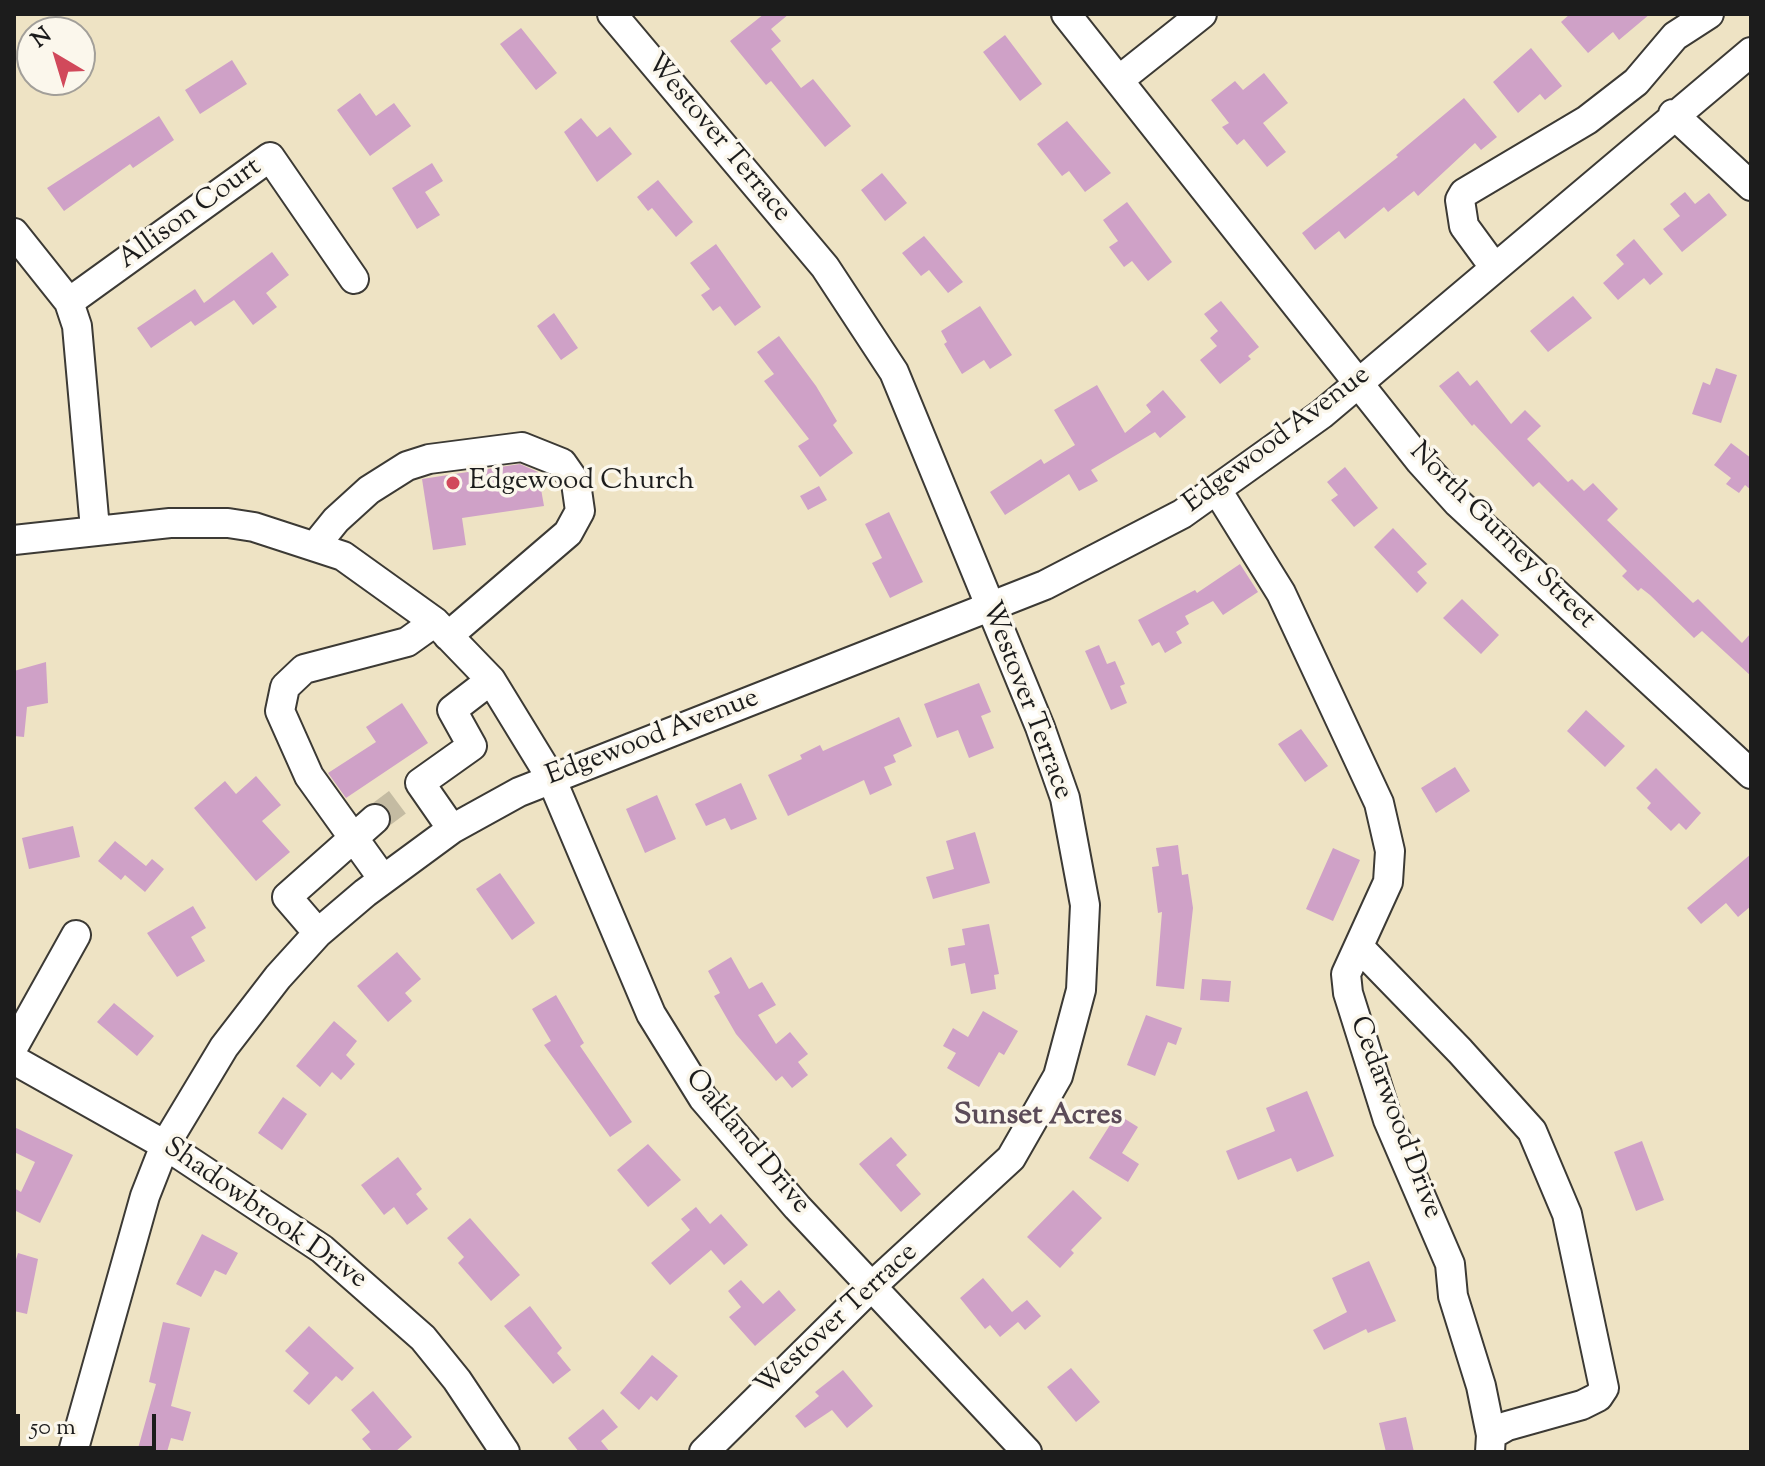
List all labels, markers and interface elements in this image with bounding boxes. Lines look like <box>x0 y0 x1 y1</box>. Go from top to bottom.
north arrow <box>16 16 96 96</box>
text: N <box>26 21 59 57</box>
street label: Westover Terrace <box>637 48 797 230</box>
street label: Allison Court <box>113 152 269 278</box>
street label: Edgewood Avenue <box>1178 360 1378 522</box>
street label: North Gurney Street <box>1401 437 1601 637</box>
place label: Edgewood Church <box>469 466 694 500</box>
marker: Edgewood Church <box>444 474 462 492</box>
street label: Westover Terrace <box>972 597 1078 805</box>
street label: Edgewood Avenue <box>542 683 764 795</box>
street label: Cedarwood Drive <box>1340 1012 1448 1224</box>
street label: Oakland Drive <box>676 1064 816 1222</box>
district label: Sunset Acres <box>954 1100 1122 1136</box>
street label: Shadowbrook Drive <box>156 1132 372 1298</box>
street label: Westover Terrace <box>750 1237 926 1405</box>
scale bar <box>20 1398 160 1448</box>
text: 50 m <box>30 1411 76 1445</box>

